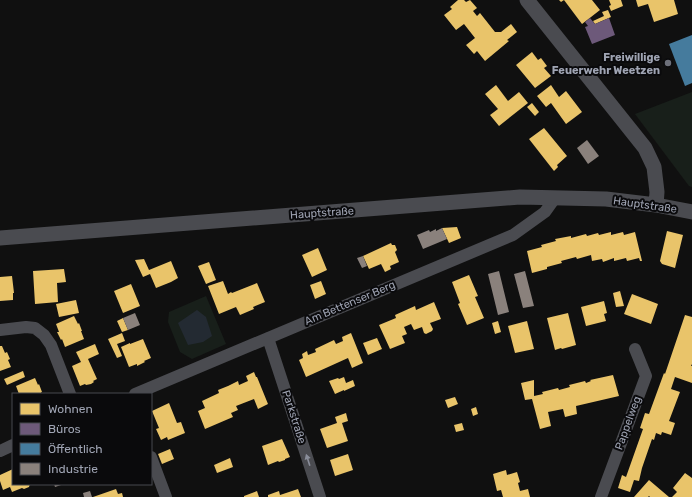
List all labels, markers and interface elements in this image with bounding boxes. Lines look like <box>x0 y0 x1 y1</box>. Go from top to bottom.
place label: Freiwillige Feuerwehr Weetzen <box>552 51 660 77</box>
marker: Freiwillige Feuerwehr Weetzen <box>663 58 673 68</box>
street label: Hauptstraße <box>612 194 678 216</box>
street label: Hauptstraße <box>290 204 354 222</box>
street label: Am Bettenser Berg <box>303 278 397 328</box>
street label: Parkstraße <box>279 389 309 445</box>
legend <box>12 393 152 485</box>
street label: Pappelweg <box>612 394 644 452</box>
text: Wohnen <box>48 402 93 416</box>
text: Büros <box>48 422 81 436</box>
text: Öffentlich <box>48 442 103 456</box>
one-way arrow <box>305 454 311 466</box>
text: Industrie <box>48 462 98 476</box>

